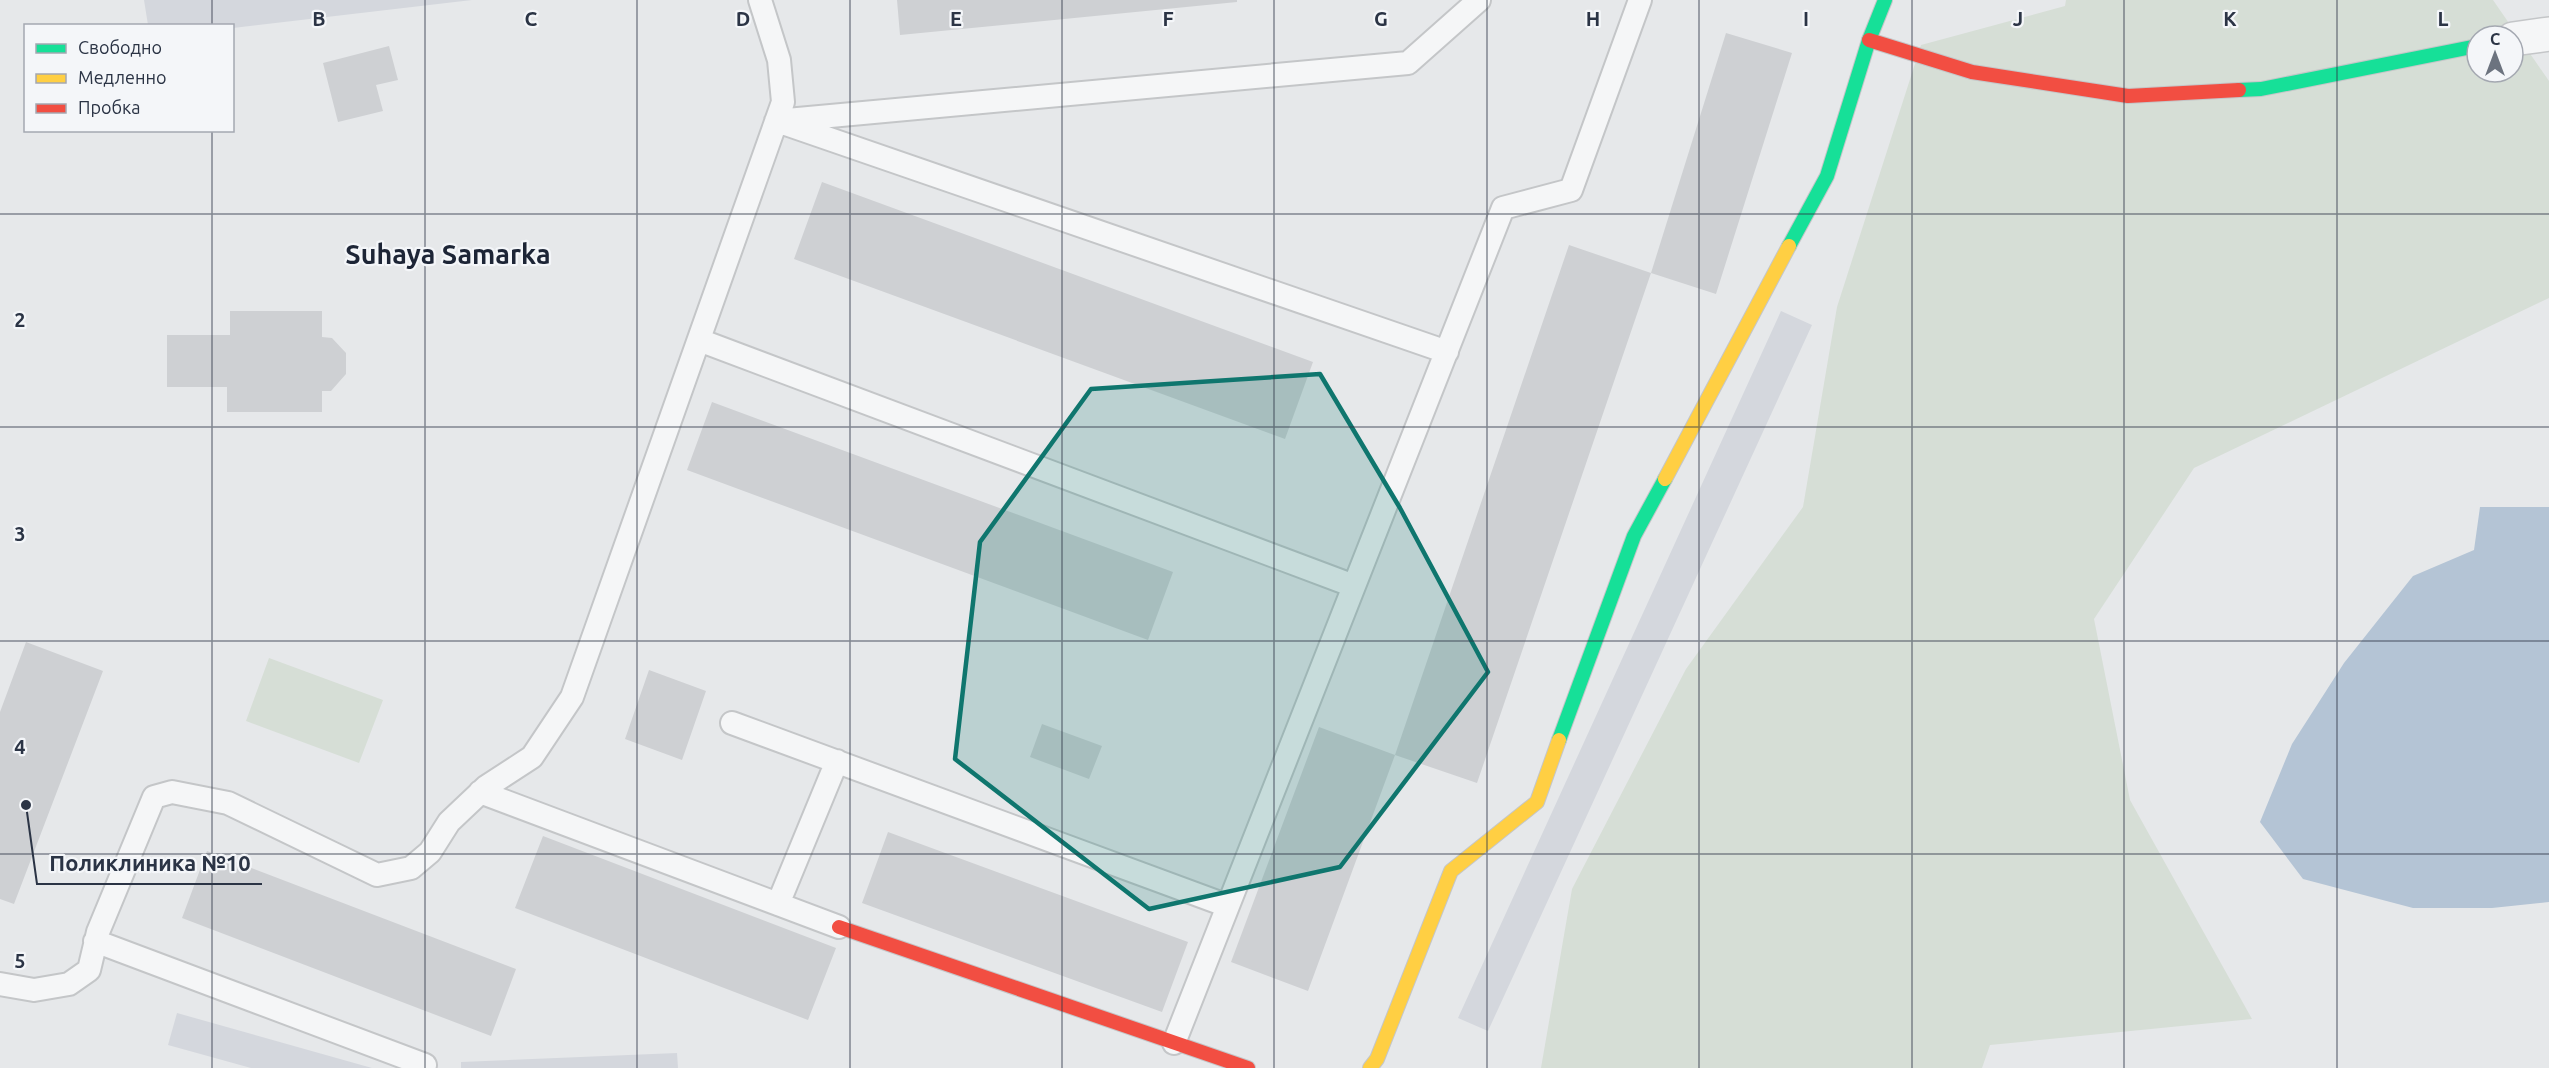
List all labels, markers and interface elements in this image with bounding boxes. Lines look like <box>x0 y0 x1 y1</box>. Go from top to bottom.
text: B <box>312 7 326 30</box>
text: C <box>525 7 538 30</box>
text: D <box>736 7 750 30</box>
text: E <box>950 7 962 30</box>
text: F <box>1162 7 1174 30</box>
text: G <box>1374 7 1388 30</box>
text: H <box>1586 7 1600 30</box>
text: I <box>1803 7 1809 30</box>
text: J <box>2013 7 2023 30</box>
text: K <box>2223 7 2237 30</box>
text: L <box>2438 7 2449 30</box>
legend <box>24 24 234 132</box>
north arrow <box>2465 24 2525 84</box>
text: С <box>2490 30 2500 48</box>
text: Свободно <box>78 37 162 57</box>
text: Медленно <box>78 67 167 87</box>
text: Пробка <box>78 97 141 117</box>
district label: Suhaya Samarka <box>345 239 551 269</box>
text: 2 <box>14 308 26 331</box>
text: 3 <box>14 522 26 545</box>
text: 4 <box>14 735 26 758</box>
callout: Поликлиника №10 <box>37 844 262 884</box>
text: Поликлиника №10 <box>49 850 251 875</box>
text: 5 <box>14 949 26 972</box>

